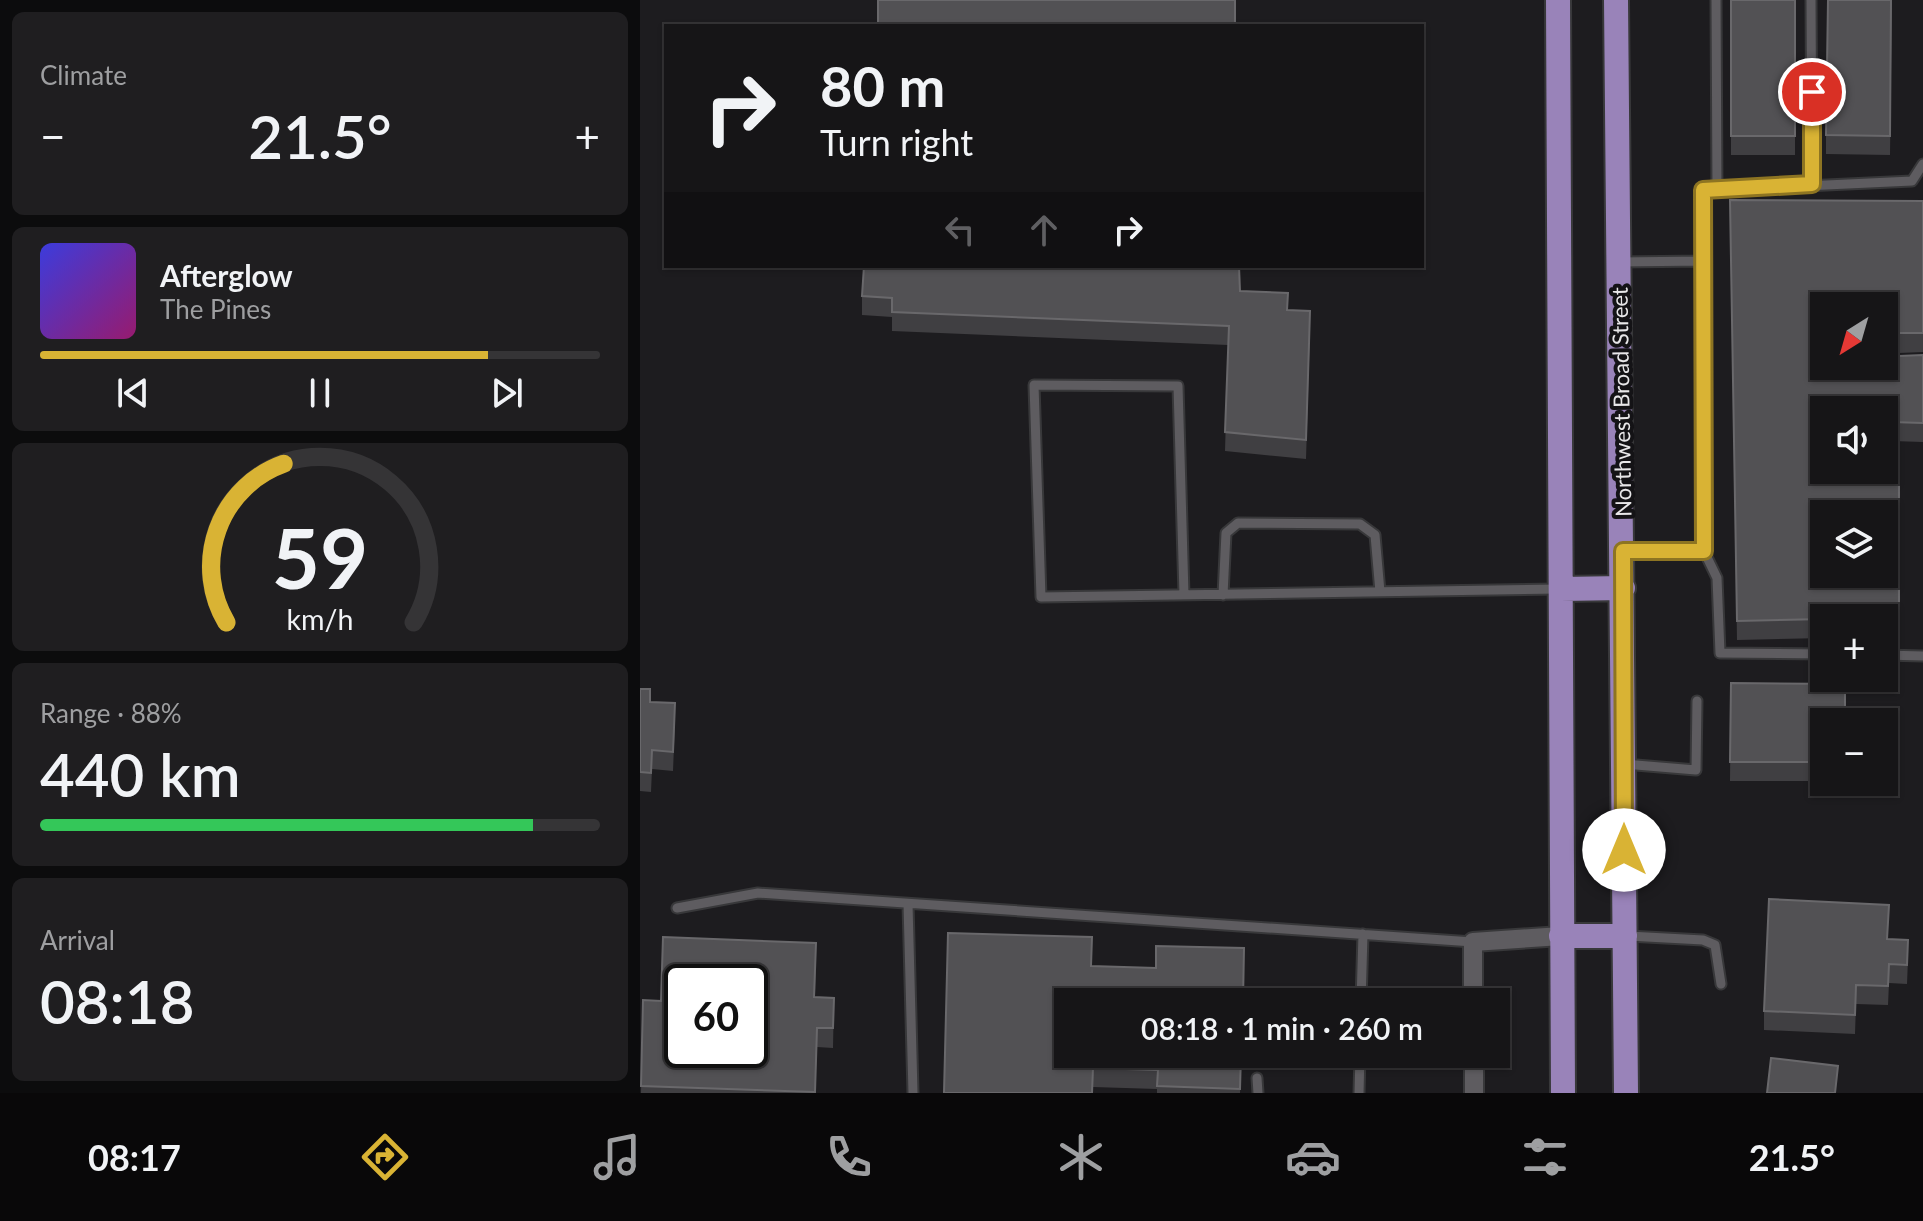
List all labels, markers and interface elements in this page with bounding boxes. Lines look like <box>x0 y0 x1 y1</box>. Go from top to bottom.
text: 80 m <box>820 52 945 119</box>
icon: right <box>688 56 792 160</box>
pin <box>1778 58 1846 126</box>
text: Climate <box>40 59 127 91</box>
icon: arrive <box>1790 70 1834 114</box>
text: 21.5° <box>248 100 392 172</box>
text: − <box>40 110 66 162</box>
text: + <box>574 110 600 162</box>
text: Turn right <box>820 120 973 164</box>
icon: left <box>938 208 982 252</box>
icon: ahead <box>1022 208 1066 252</box>
icon: right <box>1106 208 1150 252</box>
text: Afterglow <box>160 257 293 293</box>
street label: Northwest Broad Street <box>1605 287 1637 517</box>
north arrow <box>1810 292 1898 380</box>
map controls <box>1810 292 1898 796</box>
text: The Pines <box>160 293 271 325</box>
icon: previous <box>111 371 155 415</box>
icon: pause <box>298 371 342 415</box>
icon: next <box>485 371 529 415</box>
button: sound <box>1810 396 1898 484</box>
button: layers <box>1810 500 1898 588</box>
text: 59 <box>272 506 368 606</box>
text: km/h <box>287 602 353 636</box>
button: + <box>1810 604 1898 692</box>
text: Range · 88% <box>40 697 182 729</box>
button: − <box>1810 708 1898 796</box>
text: 440 km <box>40 738 241 810</box>
position arrow <box>1582 808 1666 892</box>
text: Arrival <box>40 924 115 956</box>
speed limit sign: 60 <box>664 964 768 1068</box>
text: 08:18 <box>40 965 194 1037</box>
text: 08:18 · 1 min · 260 m <box>1141 1010 1423 1046</box>
icon: directions <box>357 1129 413 1185</box>
icon: music <box>589 1129 645 1185</box>
icon: phone <box>821 1129 877 1185</box>
icon: climate <box>1053 1129 1109 1185</box>
icon: car <box>1285 1129 1341 1185</box>
icon: filters <box>1517 1129 1573 1185</box>
text: 08:17 <box>88 1135 181 1179</box>
text: 21.5° <box>1749 1135 1835 1179</box>

